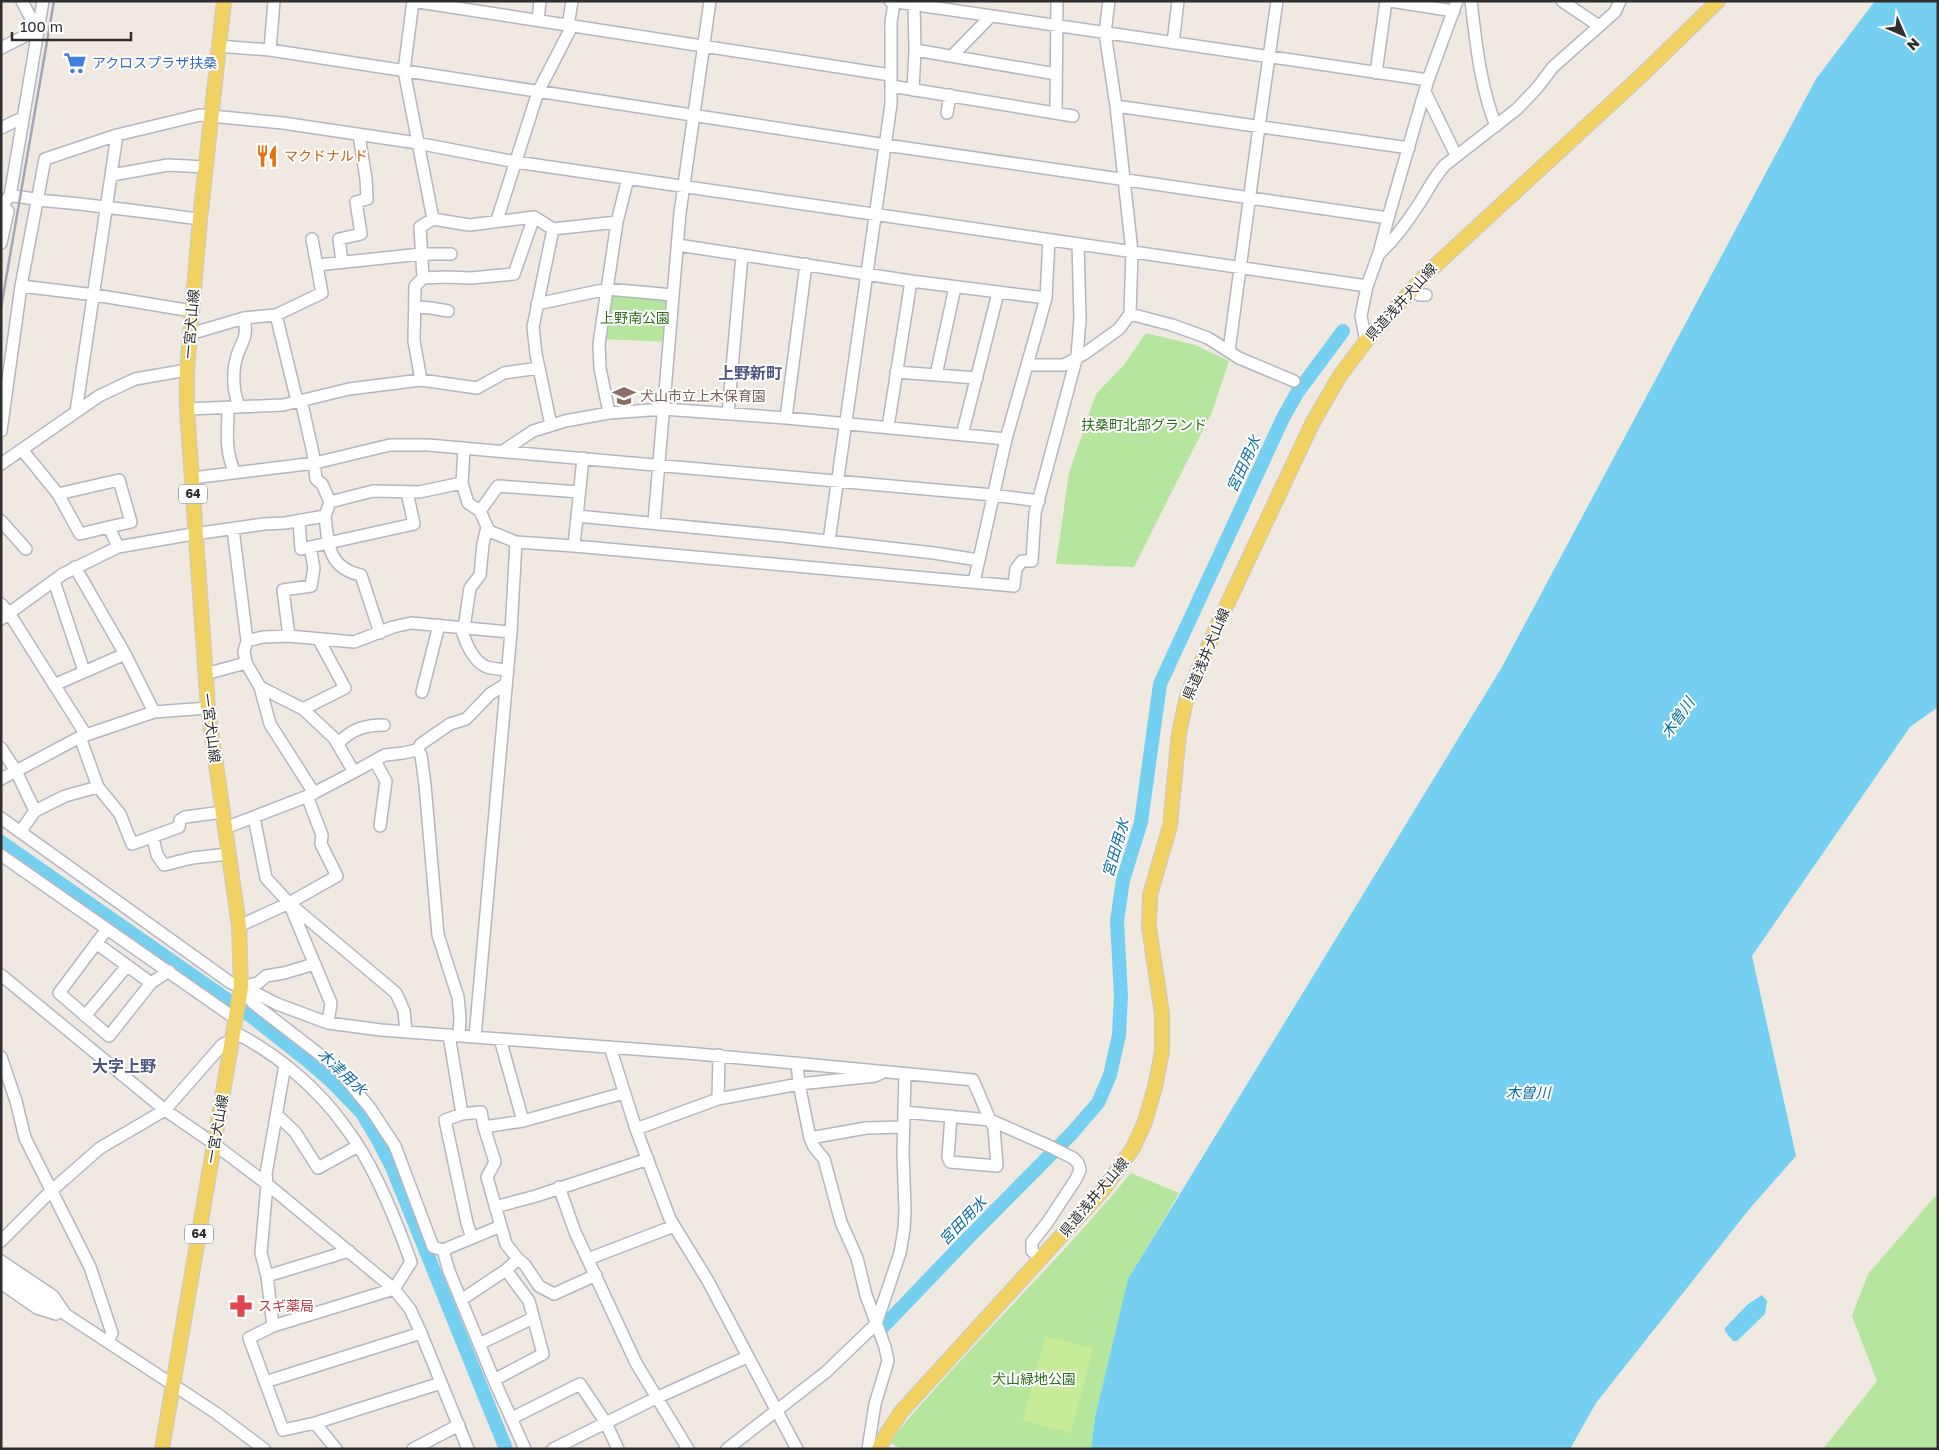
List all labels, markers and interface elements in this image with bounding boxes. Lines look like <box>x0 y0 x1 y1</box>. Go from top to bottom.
scale bar <box>12 10 131 42</box>
north arrow <box>1879 10 1929 60</box>
text: 100 m <box>20 17 63 35</box>
text: N <box>1904 35 1923 54</box>
supermarket icon: アクロスプラザ扶桑 <box>62 50 88 76</box>
place label: アクロスプラザ扶桑 <box>92 54 217 71</box>
restaurant icon: マクドナルド <box>254 143 280 169</box>
place label: マクドナルド <box>284 147 368 164</box>
street label: 県道浅井犬山線 <box>1362 260 1440 344</box>
street label: 一宮犬山線 <box>179 288 202 360</box>
park label: 上野南公園 <box>600 309 670 326</box>
district label: 上野新町 <box>718 363 782 383</box>
school or university icon: 犬山市立上木保育園 <box>611 383 637 409</box>
place label: 犬山市立上木保育園 <box>640 387 766 404</box>
park label: 扶桑町北部グランド <box>1081 416 1207 433</box>
water label: 宮田用水 <box>1222 431 1265 495</box>
road number: 64 <box>179 484 207 504</box>
street label: 県道浅井犬山線 <box>1179 605 1233 702</box>
street label: 一宮犬山線 <box>199 692 224 764</box>
water label: 木曽川 <box>1657 692 1699 741</box>
water label: 宮田用水 <box>1098 814 1133 879</box>
water label: 木津用水 <box>315 1044 372 1100</box>
district label: 大字上野 <box>92 1056 156 1076</box>
water label: 木曽川 <box>1505 1083 1552 1101</box>
street label: 一宮犬山線 <box>202 1093 231 1165</box>
street label: 県道浅井犬山線 <box>1056 1154 1132 1240</box>
water label: 宮田用水 <box>935 1191 991 1248</box>
road number: 64 <box>185 1224 213 1244</box>
pharmacy icon: スギ薬局 <box>228 1293 254 1319</box>
place label: スギ薬局 <box>258 1297 314 1314</box>
park label: 犬山緑地公園 <box>992 1370 1076 1387</box>

